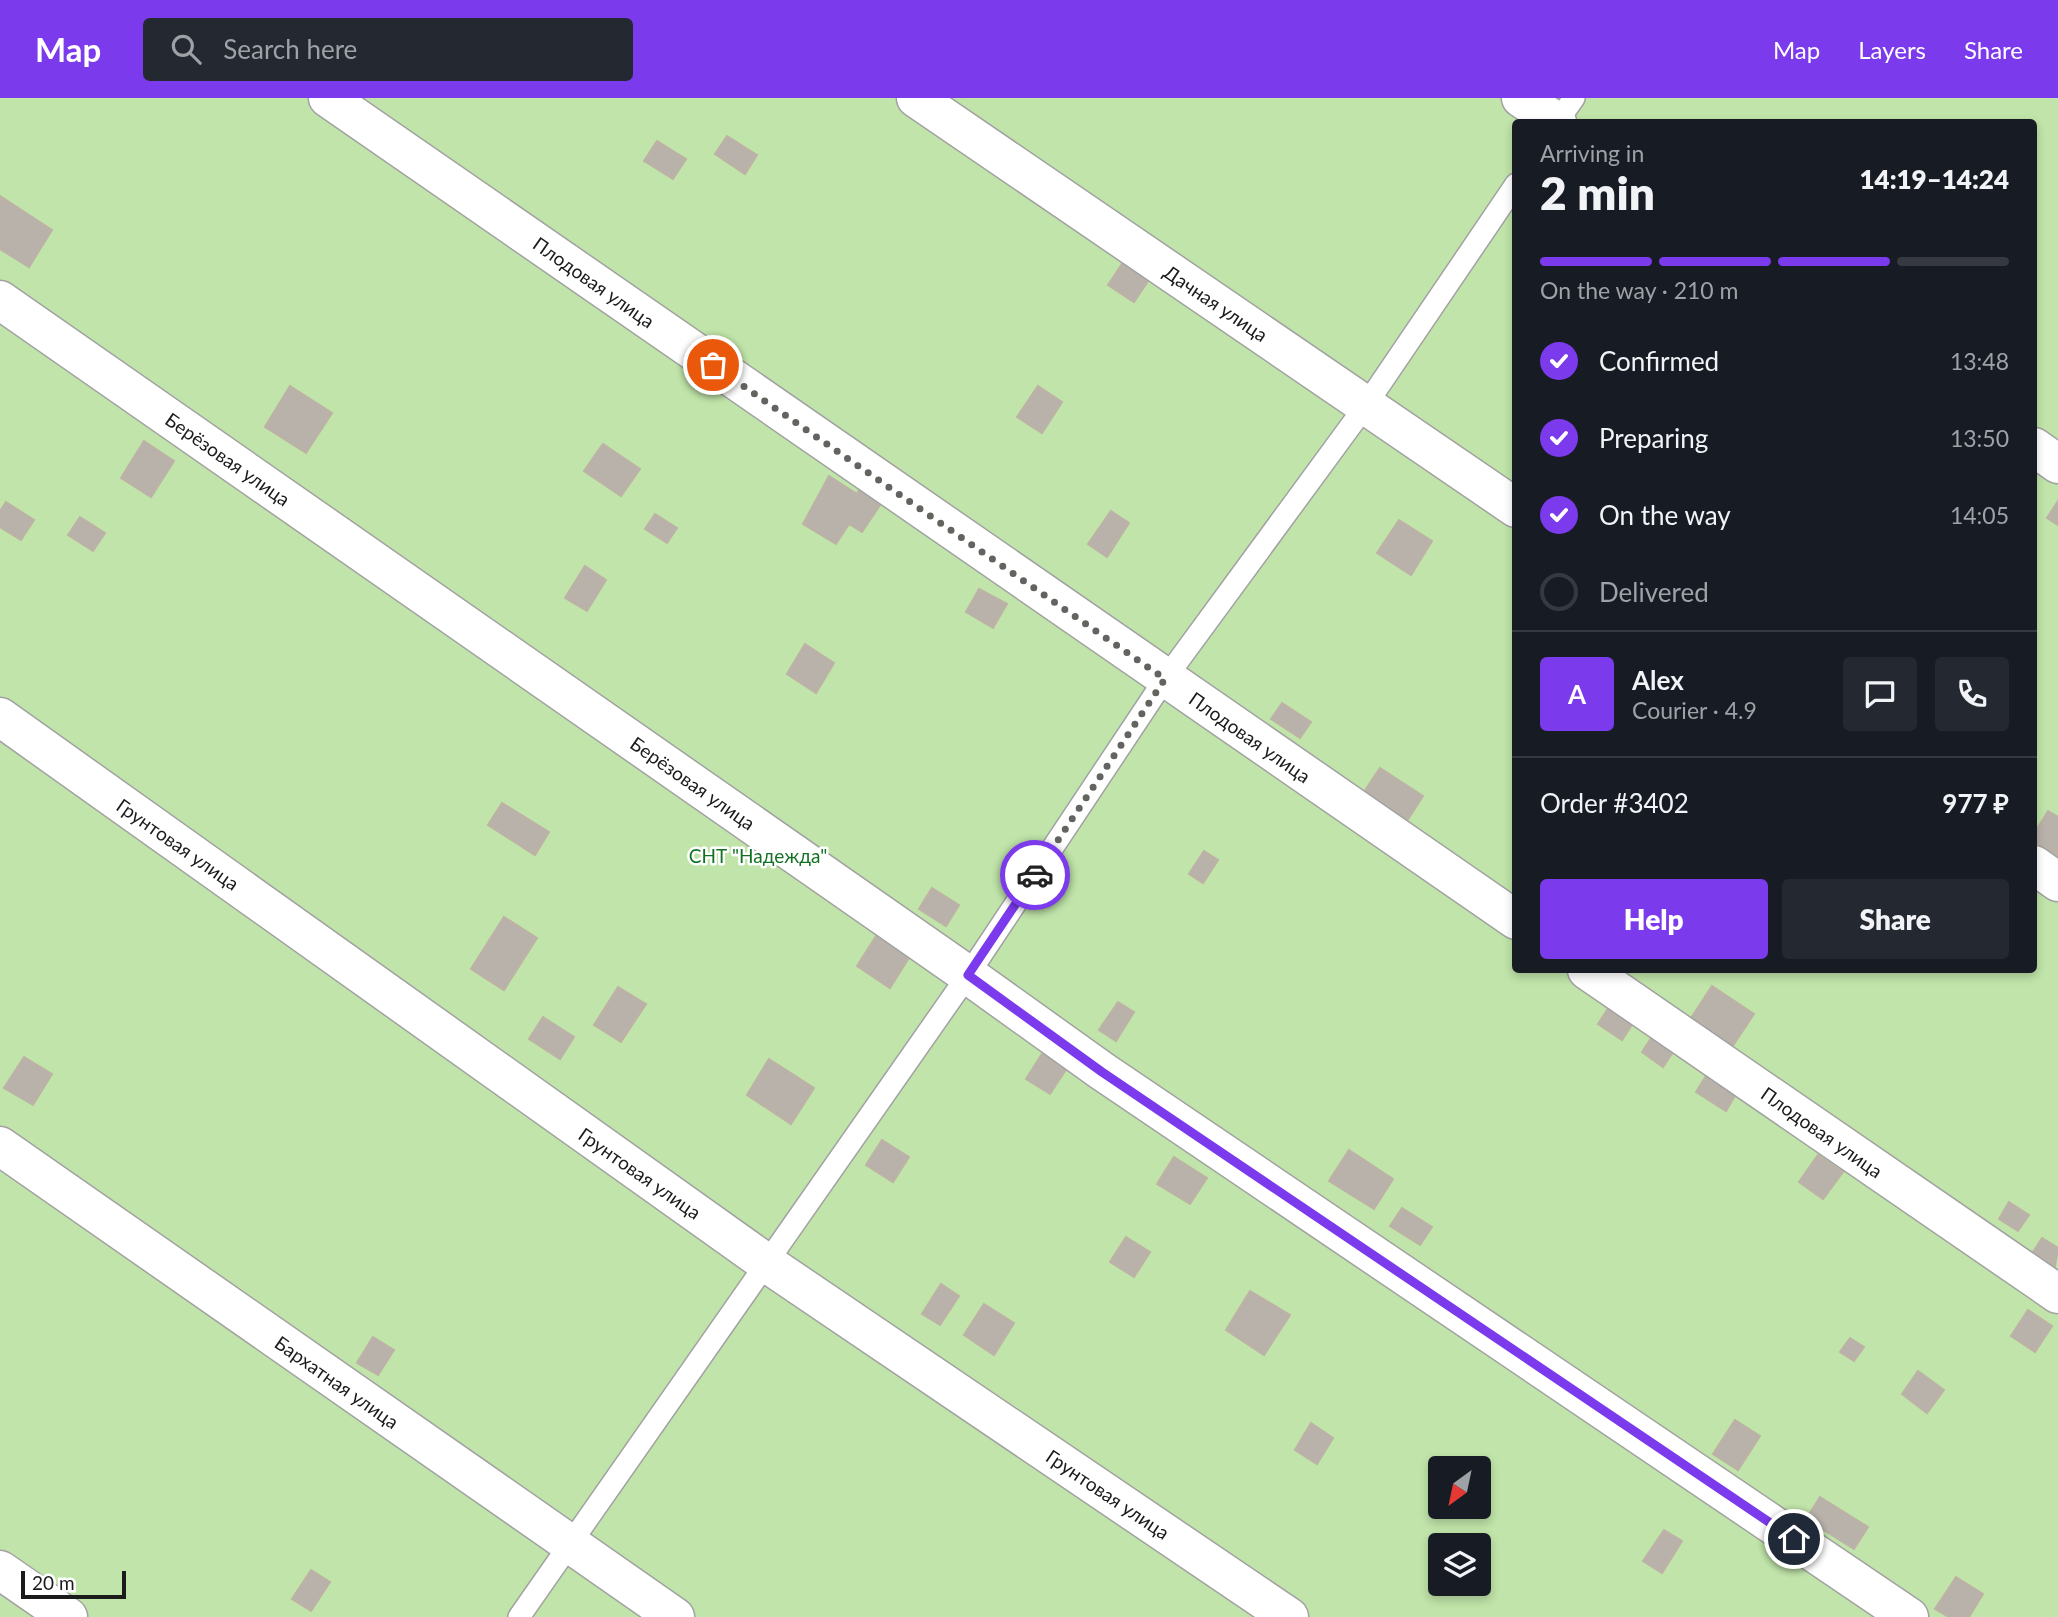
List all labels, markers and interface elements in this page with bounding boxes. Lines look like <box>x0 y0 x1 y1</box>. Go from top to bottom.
search box <box>143 18 633 81</box>
text: Map <box>35 29 101 69</box>
icon: search <box>167 30 205 68</box>
text: Search here <box>223 33 357 65</box>
text: Map <box>1773 35 1820 64</box>
text: Layers <box>1858 35 1926 64</box>
text: Share <box>1964 35 2023 64</box>
text: Arriving in <box>1540 139 1644 167</box>
text: 14:19–14:24 <box>1859 163 2009 195</box>
text: 2 min <box>1540 165 1655 220</box>
street label: Плодовая улица <box>529 232 659 332</box>
street label: Дачная улица <box>1160 260 1272 346</box>
text: On the way · 210 m <box>1540 276 1739 304</box>
pin <box>683 335 743 395</box>
icon: check <box>1540 342 1578 380</box>
text: Confirmed <box>1599 345 1719 377</box>
icon: bag <box>694 346 732 384</box>
text: 13:48 <box>1950 347 2009 375</box>
street label: Берёзовая улица <box>161 407 295 511</box>
icon: check <box>1540 419 1578 457</box>
text: Preparing <box>1599 422 1708 454</box>
text: 13:50 <box>1950 424 2009 452</box>
icon: check <box>1540 496 1578 534</box>
text: On the way <box>1599 499 1731 531</box>
text: 14:05 <box>1950 501 2009 529</box>
text: Delivered <box>1599 576 1709 608</box>
button: chat <box>1843 657 1917 731</box>
button: phone <box>1935 657 2009 731</box>
text: Alex <box>1632 664 1684 696</box>
text: A <box>1568 678 1586 710</box>
street label: Плодовая улица <box>1185 687 1315 787</box>
text: Courier · 4.9 <box>1632 696 1757 724</box>
street label: Берёзовая улица <box>626 731 760 835</box>
text: Order #3402 <box>1540 787 1689 819</box>
text: 977 ₽ <box>1942 787 2009 819</box>
street label: Грунтовая улица <box>112 793 244 895</box>
courier <box>1000 840 1070 910</box>
park label: СНТ "Надежда" <box>689 844 827 867</box>
icon: car <box>1016 856 1054 894</box>
button: Help <box>1540 879 1768 959</box>
button: Share <box>1782 879 2009 959</box>
street label: Плодовая улица <box>1757 1082 1887 1182</box>
street label: Грунтовая улица <box>574 1122 706 1224</box>
street label: Бархатная улица <box>271 1331 403 1433</box>
street label: Грунтовая улица <box>1042 1444 1174 1544</box>
north arrow <box>1428 1456 1491 1519</box>
map controls <box>1428 1456 1491 1596</box>
pin <box>1764 1509 1824 1569</box>
icon: home <box>1775 1520 1813 1558</box>
button: layers <box>1428 1533 1491 1596</box>
scale bar <box>21 1568 126 1600</box>
text: 20 m <box>32 1571 75 1594</box>

